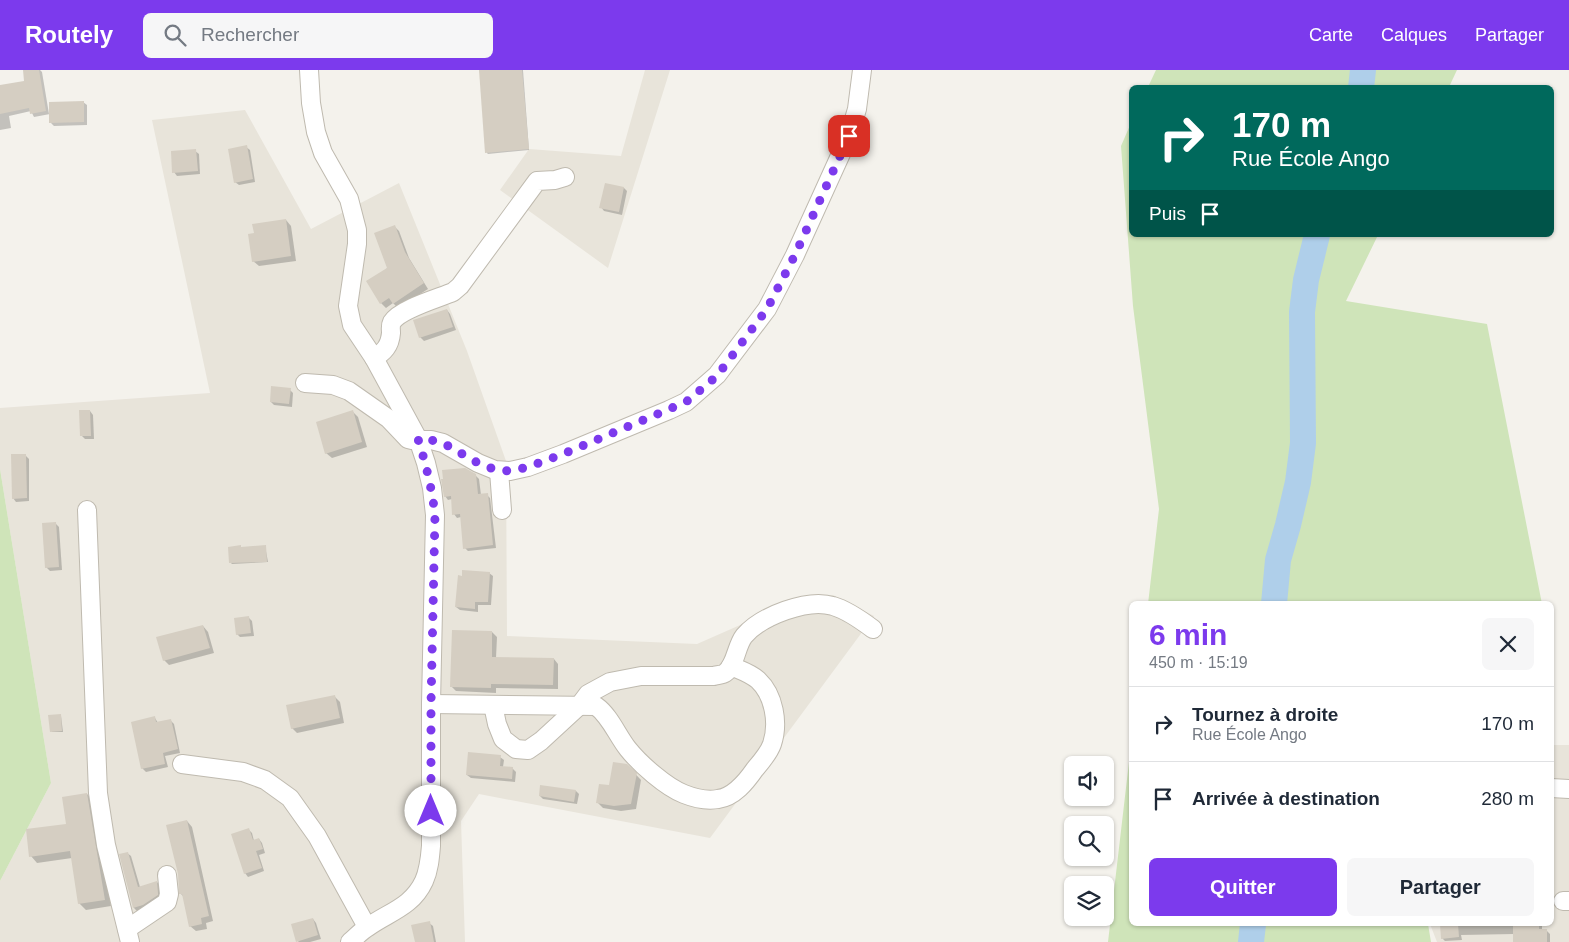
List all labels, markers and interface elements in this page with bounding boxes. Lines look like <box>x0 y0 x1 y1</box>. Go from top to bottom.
search box <box>143 13 493 58</box>
text: Routely <box>25 21 113 48</box>
icon: search <box>161 21 189 49</box>
text: Rechercher <box>201 24 299 45</box>
text: Carte <box>1309 25 1353 45</box>
text: Calques <box>1381 25 1447 45</box>
text: Partager <box>1475 25 1544 45</box>
icon: right <box>1149 105 1214 170</box>
text: 170 m <box>1232 105 1331 144</box>
pin <box>828 115 870 157</box>
icon: arrive <box>835 122 863 150</box>
text: Rue École Ango <box>1232 146 1390 171</box>
icon: arrive <box>1196 200 1224 228</box>
text: Puis <box>1149 203 1186 224</box>
text: 6 min <box>1149 618 1227 651</box>
button: close <box>1482 618 1534 670</box>
text: 450 m · 15:19 <box>1149 654 1248 671</box>
text: Tournez à droite <box>1192 704 1338 725</box>
icon: right <box>1149 710 1177 738</box>
text: 170 m <box>1481 713 1534 734</box>
text: Rue École Ango <box>1192 726 1307 743</box>
map controls <box>1064 756 1114 926</box>
button: sound <box>1064 756 1114 806</box>
position arrow <box>404 784 456 836</box>
icon: arrive <box>1149 785 1177 813</box>
text: Arrivée à destination <box>1192 788 1380 809</box>
text: 280 m <box>1481 788 1534 809</box>
button: search <box>1064 816 1114 866</box>
button: Quitter <box>1149 858 1337 916</box>
button: Partager <box>1347 858 1534 916</box>
button: layers <box>1064 876 1114 926</box>

